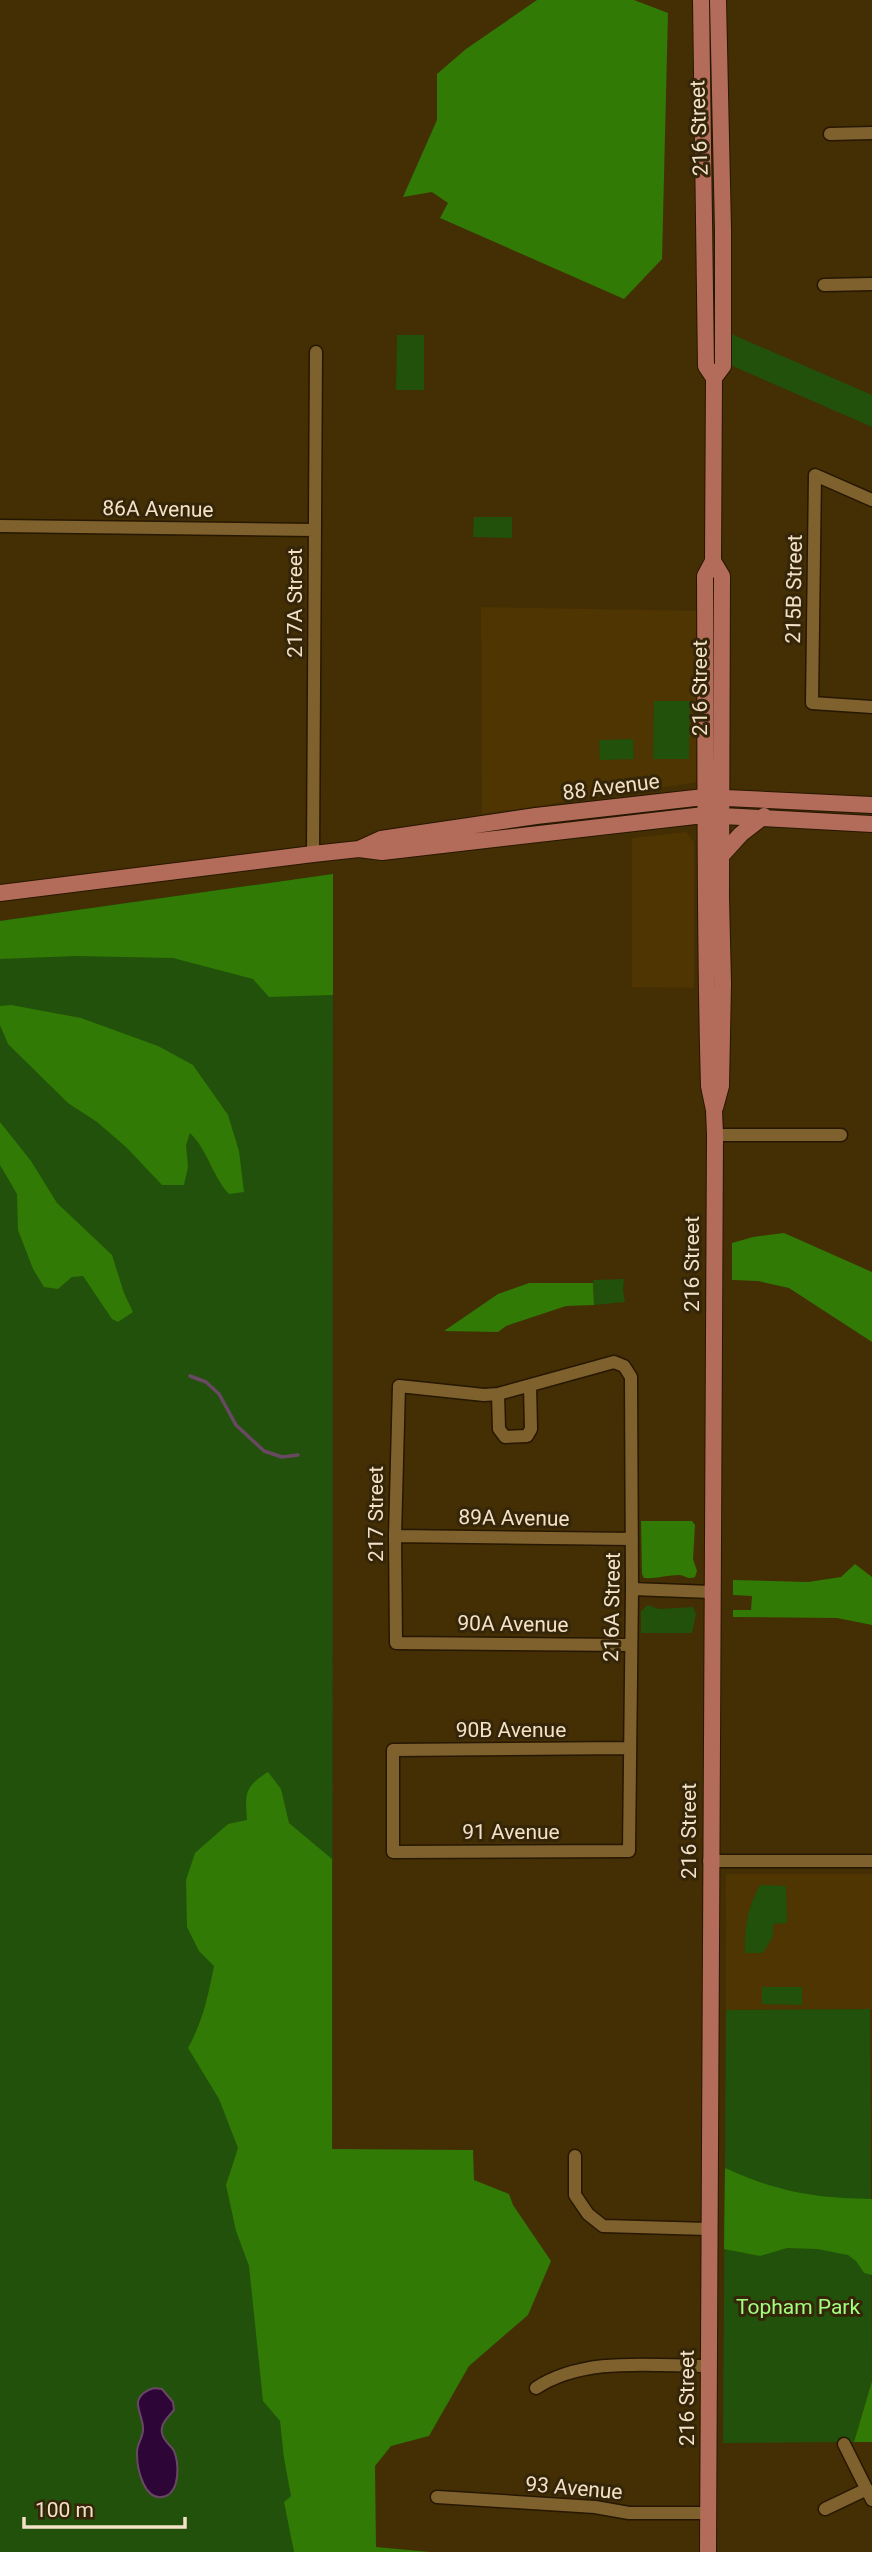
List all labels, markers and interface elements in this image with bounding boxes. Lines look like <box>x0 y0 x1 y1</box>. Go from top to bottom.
street label: 216 Street <box>685 79 713 176</box>
street label: 86A Avenue <box>102 496 214 522</box>
street label: 215B Street <box>781 534 807 644</box>
street label: 217A Street <box>283 548 307 658</box>
street label: 216 Street <box>688 640 712 736</box>
street label: 88 Avenue <box>561 769 661 805</box>
street label: 216 Street <box>680 1216 704 1312</box>
street label: 217 Street <box>364 1466 388 1562</box>
street label: 89A Avenue <box>458 1505 570 1531</box>
street label: 216A Street <box>599 1552 625 1662</box>
street label: 90A Avenue <box>457 1611 569 1637</box>
street label: 90B Avenue <box>456 1718 566 1742</box>
street label: 216 Street <box>677 1783 701 1879</box>
street label: 91 Avenue <box>462 1820 560 1844</box>
park label: Topham Park <box>736 2295 860 2319</box>
street label: 216 Street <box>675 2350 699 2446</box>
street label: 93 Avenue <box>524 2472 624 2504</box>
scale bar <box>24 2486 186 2530</box>
text: 100 m <box>35 2498 94 2522</box>

